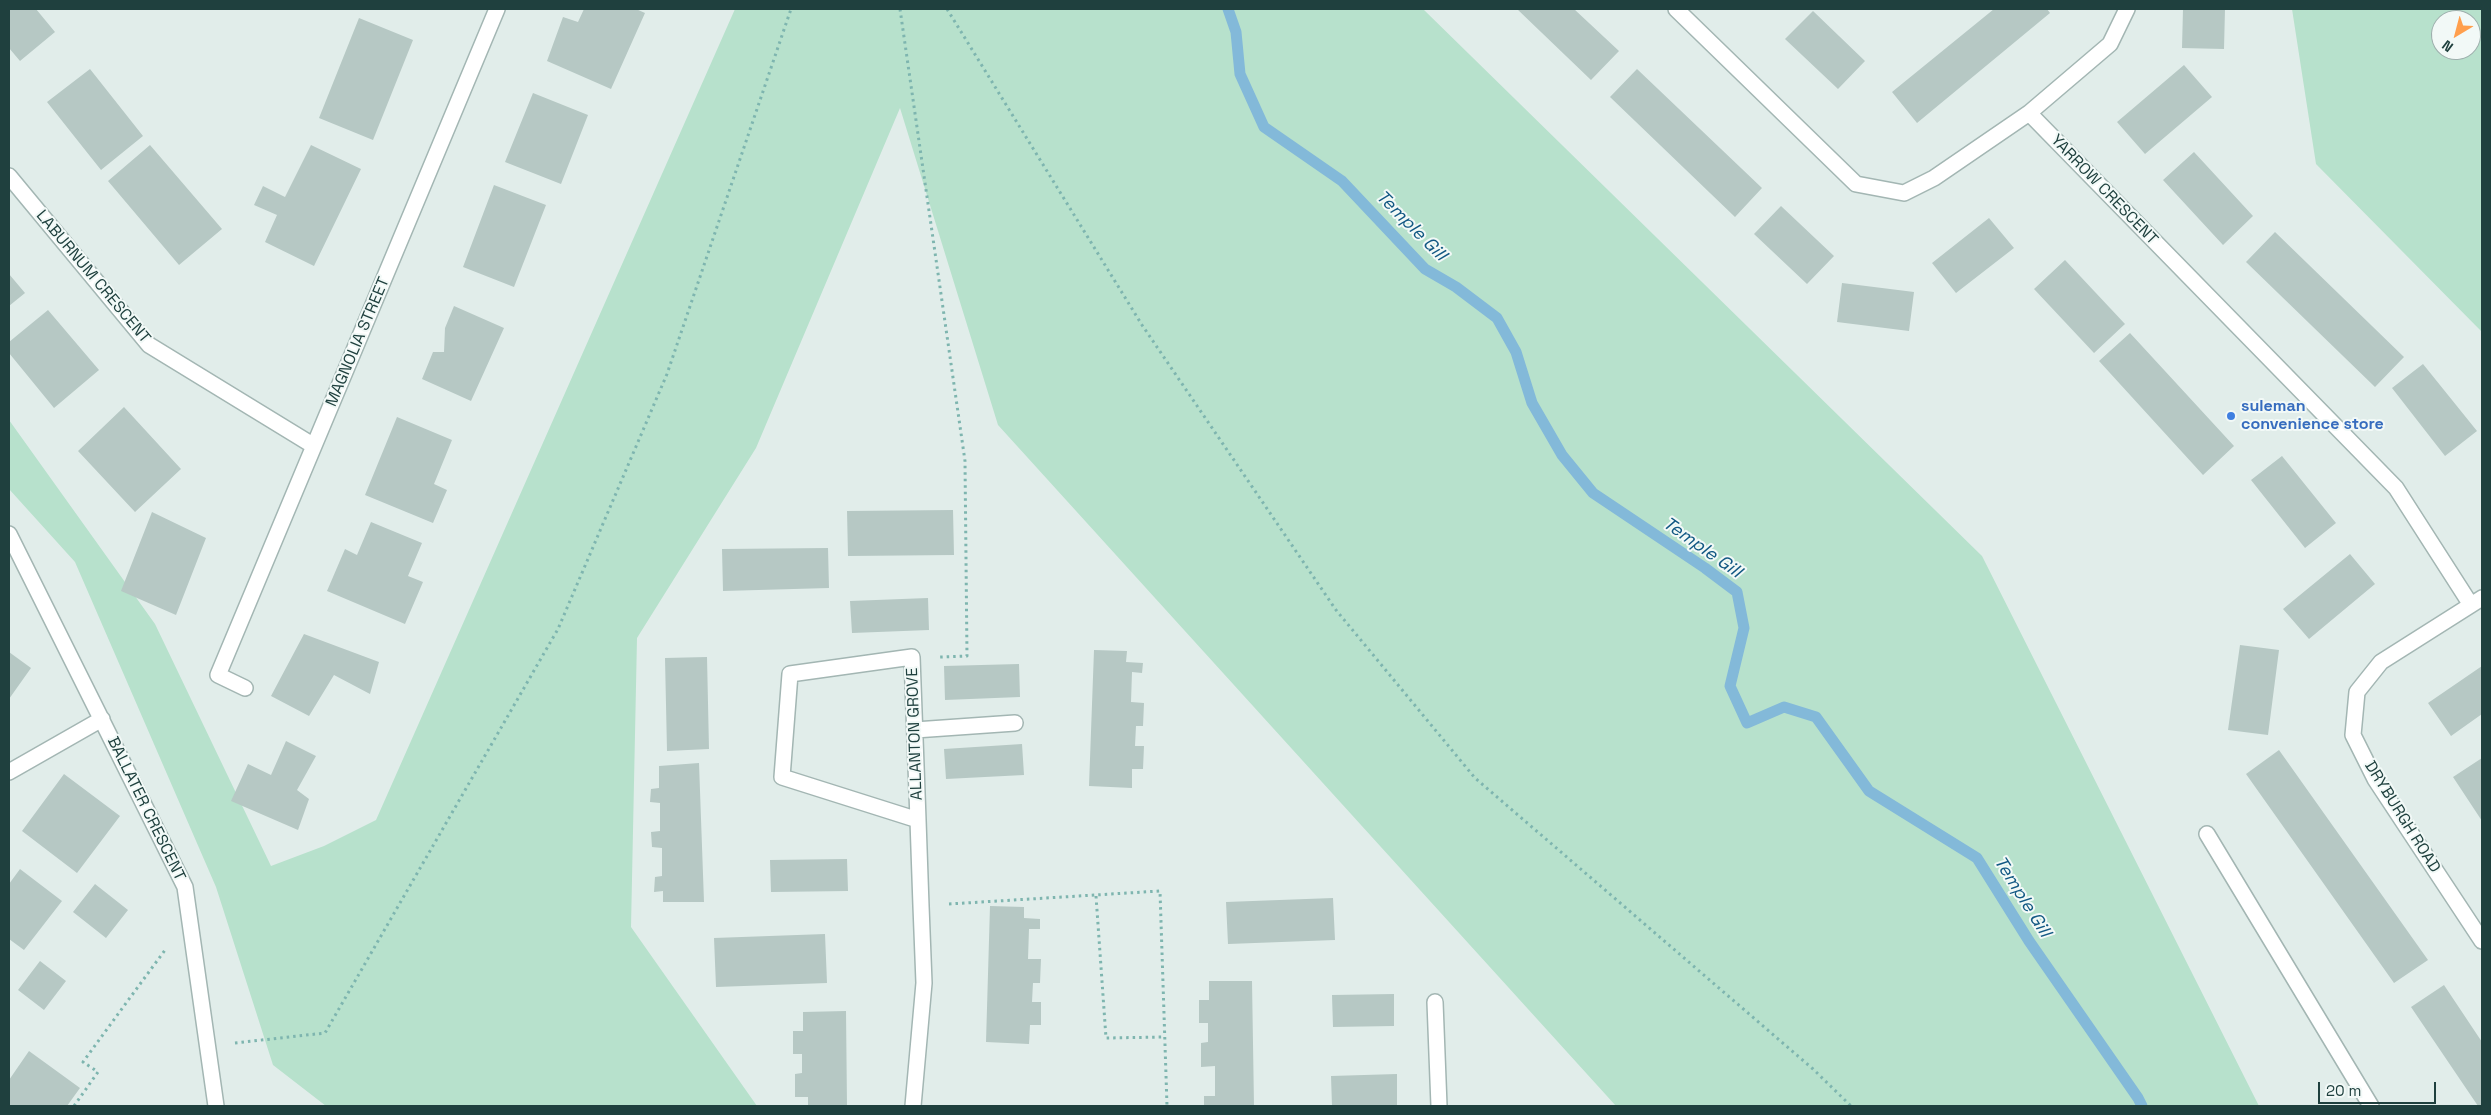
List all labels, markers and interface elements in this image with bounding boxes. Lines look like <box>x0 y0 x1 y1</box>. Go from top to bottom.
north arrow <box>2431 10 2481 60</box>
text: N <box>2438 36 2457 56</box>
street label: YARROW CRESCENT <box>2046 131 2162 249</box>
water label: Temple Gill <box>1371 186 1451 266</box>
street label: LABURNUM CRESCENT <box>32 207 154 347</box>
street label: MAGNOLIA STREET <box>322 274 394 410</box>
place label: suleman convenience store <box>2241 397 2384 435</box>
marker: suleman convenience store <box>2225 410 2237 422</box>
water label: Temple Gill <box>1658 513 1746 583</box>
street label: ALLANTON GROVE <box>903 667 927 801</box>
street label: BALLATER CRESCENT <box>103 734 189 884</box>
street label: DRYBURGH ROAD <box>2360 758 2444 876</box>
water label: Temple Gill <box>1989 853 2055 941</box>
scale bar <box>2321 1072 2438 1104</box>
text: 20 m <box>2326 1081 2361 1100</box>

